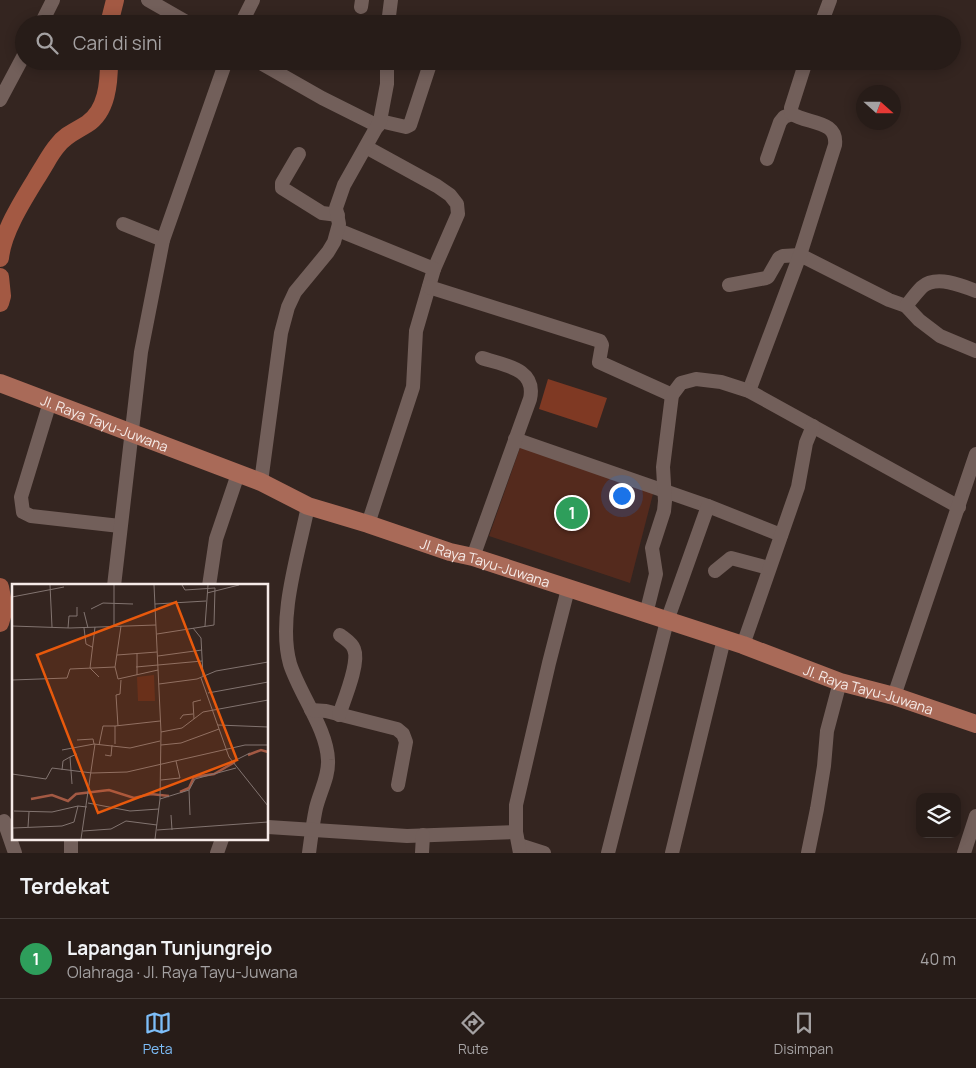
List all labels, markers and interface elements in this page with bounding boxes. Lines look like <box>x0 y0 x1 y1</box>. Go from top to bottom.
search box <box>15 15 961 70</box>
icon: search <box>33 29 61 57</box>
text: Cari di sini <box>73 30 162 56</box>
north arrow <box>856 85 901 130</box>
street label: Jl. Raya Tayu-Juwana <box>38 390 171 456</box>
your location <box>609 483 635 509</box>
pin: 1 <box>556 494 588 532</box>
street label: Jl. Raya Tayu-Juwana <box>418 533 553 591</box>
inset map <box>12 584 269 840</box>
street label: Jl. Raya Tayu-Juwana <box>801 660 936 718</box>
map controls <box>916 793 961 838</box>
button: layers <box>916 793 961 838</box>
text: Terdekat <box>20 872 110 900</box>
text: Lapangan Tunjungrejo <box>67 935 272 961</box>
text: 1 <box>32 948 40 970</box>
text: 40 m <box>920 948 956 970</box>
text: Olahraga · Jl. Raya Tayu-Juwana <box>67 961 298 983</box>
tab: Peta <box>143 1009 173 1058</box>
tab: Rute <box>458 1009 489 1058</box>
tab: Disimpan <box>774 1009 833 1058</box>

